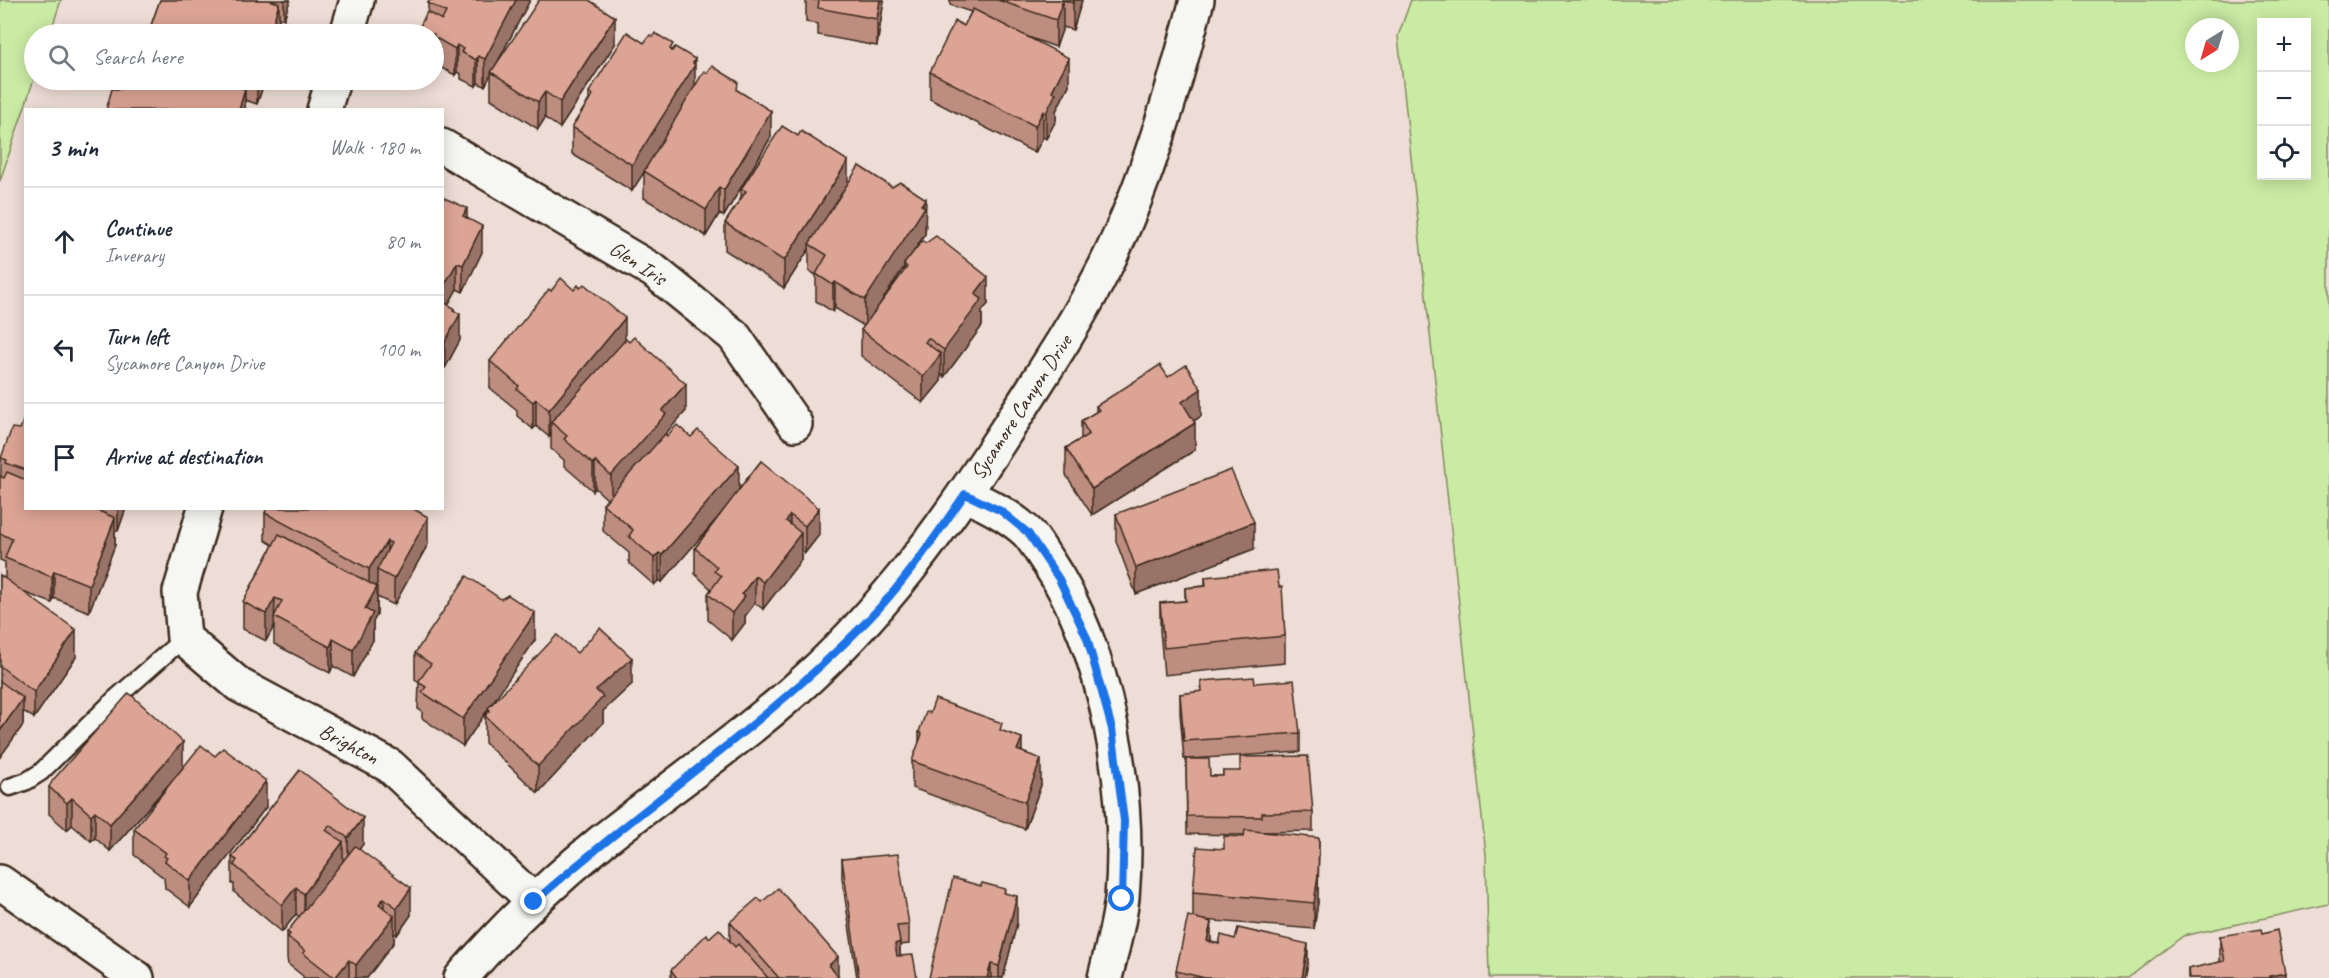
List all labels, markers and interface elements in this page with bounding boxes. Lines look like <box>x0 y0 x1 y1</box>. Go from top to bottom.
north arrow <box>2185 18 2239 72</box>
map controls <box>2257 18 2311 180</box>
button: + <box>2257 18 2311 72</box>
search box <box>24 24 444 90</box>
icon: search <box>45 41 78 74</box>
text: Search here <box>93 43 183 71</box>
button: − <box>2257 72 2311 126</box>
button: locate <box>2257 126 2311 180</box>
text: 3 min <box>48 131 98 164</box>
text: Walk · 180 m <box>330 135 420 160</box>
text: Continue <box>105 215 171 243</box>
icon: ahead <box>48 225 81 258</box>
text: 80 m <box>386 229 420 254</box>
street label: Glen Iris <box>605 235 673 292</box>
text: Inverary <box>105 243 164 268</box>
text: Turn left <box>105 323 169 351</box>
street label: Sycamore Canyon Drive <box>965 328 1079 484</box>
icon: left <box>48 333 81 366</box>
text: 100 m <box>377 337 420 362</box>
text: Sycamore Canyon Drive <box>105 351 264 376</box>
icon: arrive <box>48 441 81 474</box>
text: Arrive at destination <box>105 443 262 471</box>
street label: Brighton <box>315 718 384 771</box>
route start <box>1108 885 1134 911</box>
route end <box>520 888 546 914</box>

